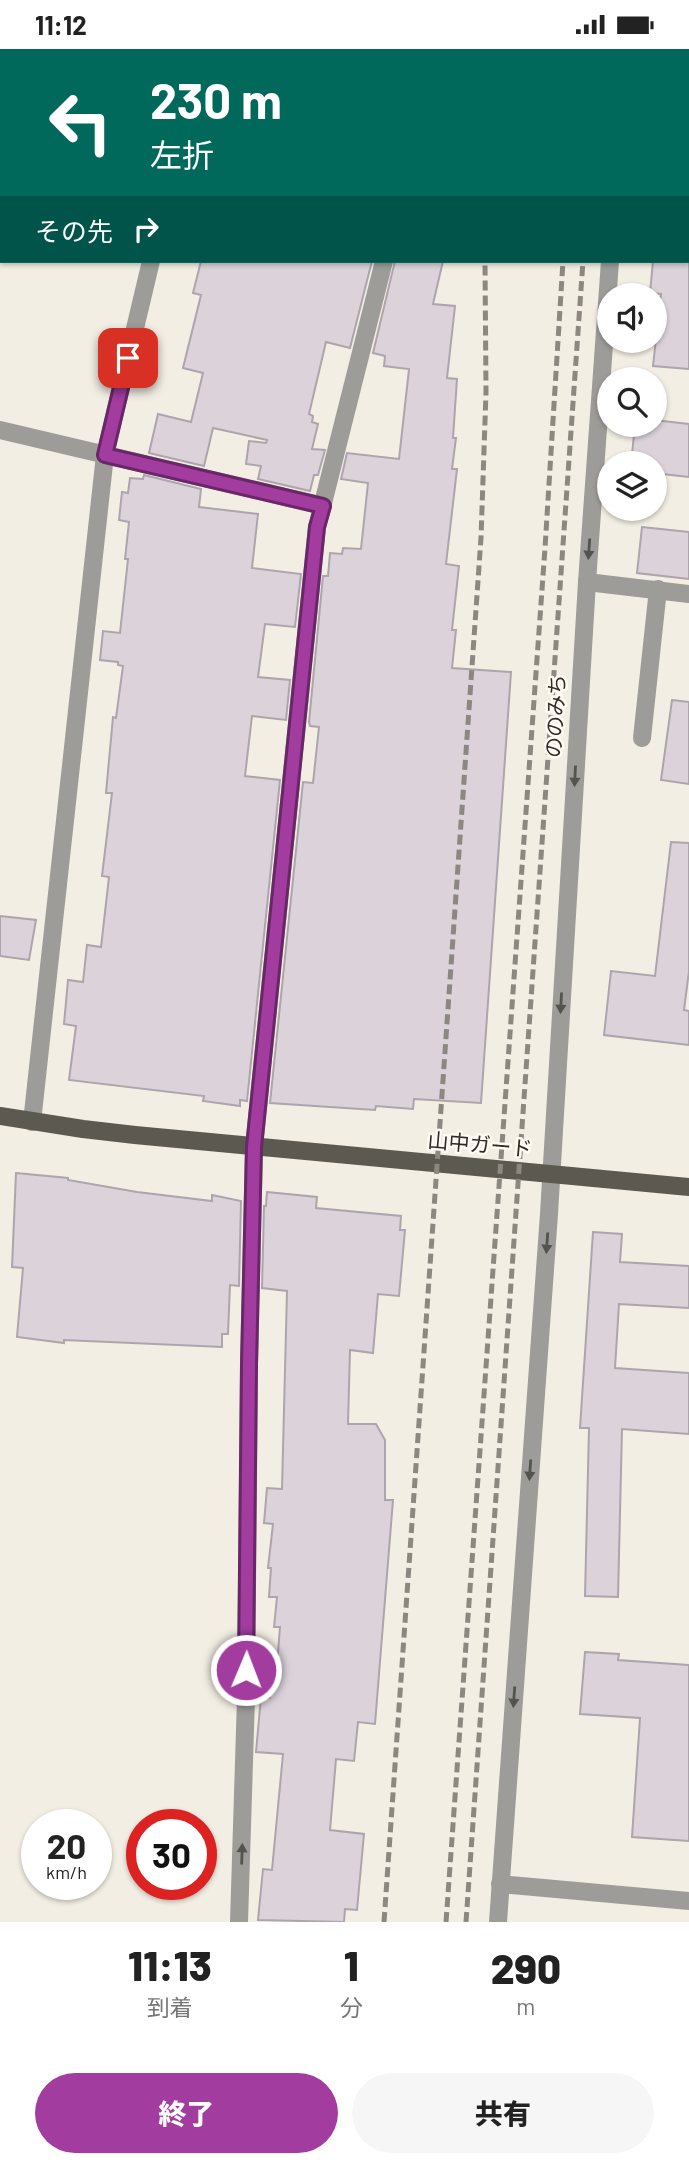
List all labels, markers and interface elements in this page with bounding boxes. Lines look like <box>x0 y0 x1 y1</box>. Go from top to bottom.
text: 11:12 <box>35 9 87 40</box>
text: 230 m <box>150 70 282 129</box>
icon: left <box>35 77 126 168</box>
text: 左折 <box>150 135 214 173</box>
icon: right <box>127 210 165 248</box>
text: その先 <box>35 215 113 246</box>
map controls <box>597 283 667 521</box>
button: sound <box>597 283 667 353</box>
pin <box>98 328 158 388</box>
icon: arrive <box>109 339 147 377</box>
button: search <box>597 367 667 437</box>
button: layers <box>597 451 667 521</box>
one-way arrow <box>583 538 594 560</box>
street label: ののみち <box>540 673 569 759</box>
one-way arrow <box>569 765 580 787</box>
one-way arrow <box>556 992 567 1014</box>
street label: 山中ガード <box>427 1126 534 1161</box>
one-way arrow <box>541 1232 552 1254</box>
one-way arrow <box>524 1459 535 1481</box>
position arrow <box>209 1633 283 1707</box>
one-way arrow <box>508 1686 519 1708</box>
speed limit sign: 30 <box>126 1809 217 1900</box>
text: 20 <box>47 1824 86 1866</box>
one-way arrow <box>237 1843 248 1865</box>
text: km/h <box>46 1861 87 1883</box>
text: 11:13 <box>128 1939 212 1989</box>
text: 1 <box>344 1939 359 1989</box>
text: 290 <box>491 1942 561 1992</box>
text: m <box>516 1992 535 2020</box>
text: 到着 <box>147 1993 193 2021</box>
text: 分 <box>340 1993 363 2021</box>
button: 終了 <box>35 2073 338 2153</box>
button: 共有 <box>352 2073 654 2153</box>

